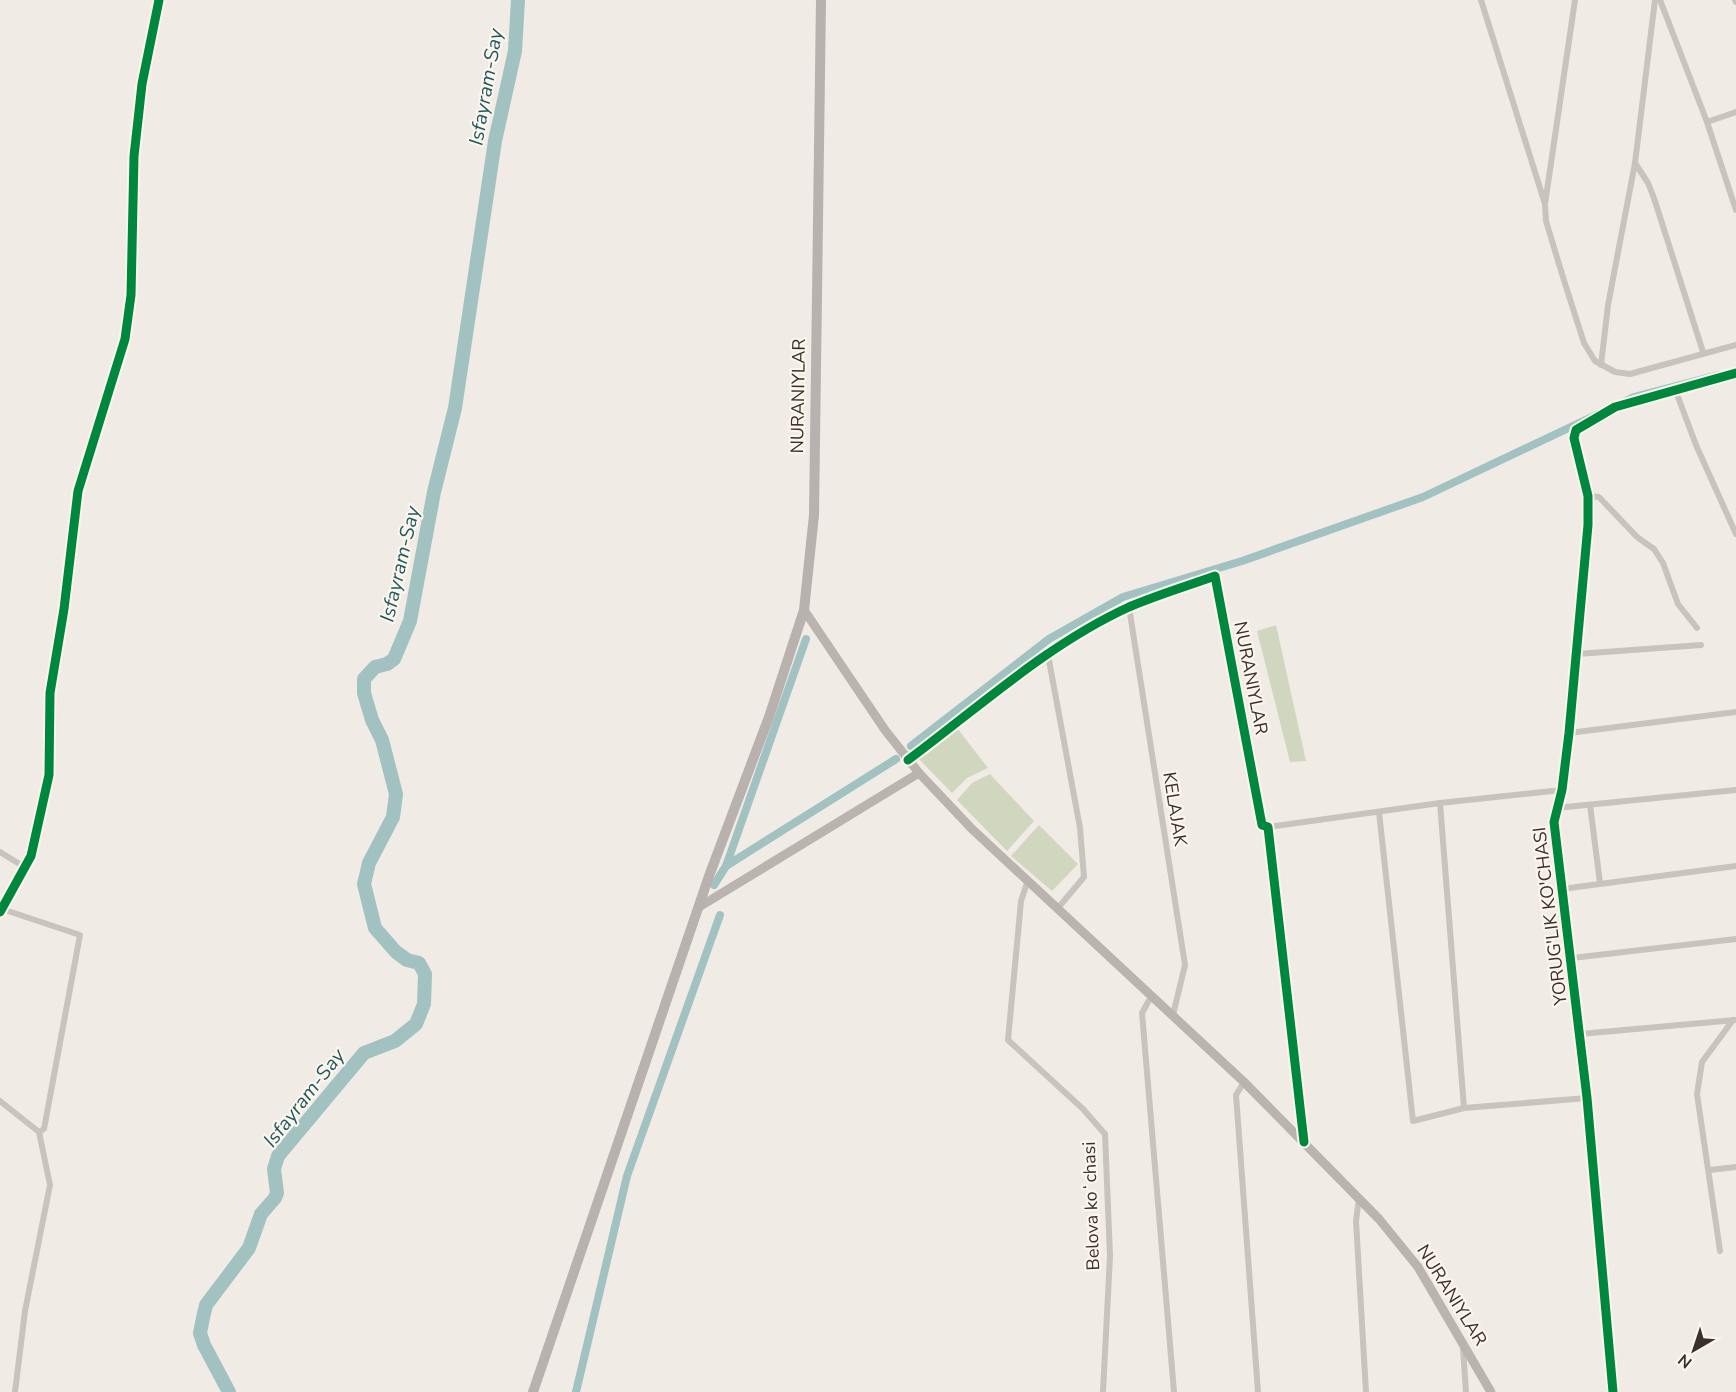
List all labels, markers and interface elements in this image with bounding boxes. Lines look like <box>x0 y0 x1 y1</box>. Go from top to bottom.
water label: Isfayram-Say <box>462 26 510 147</box>
street label: NURANIYLAR <box>785 338 811 454</box>
water label: Isfayram-Say <box>374 503 427 625</box>
street label: NURANIYLAR <box>1228 619 1274 737</box>
street label: KELAJAK <box>1157 770 1193 849</box>
street label: YORUG'LIK KO'CHASI <box>1527 826 1573 1007</box>
water label: Isfayram-Say <box>257 1043 351 1153</box>
street label: Belova koʻchasi <box>1077 1141 1105 1271</box>
street label: NURANIYLAR <box>1411 1240 1493 1350</box>
north arrow <box>1664 1320 1724 1380</box>
text: N <box>1674 1349 1697 1373</box>

